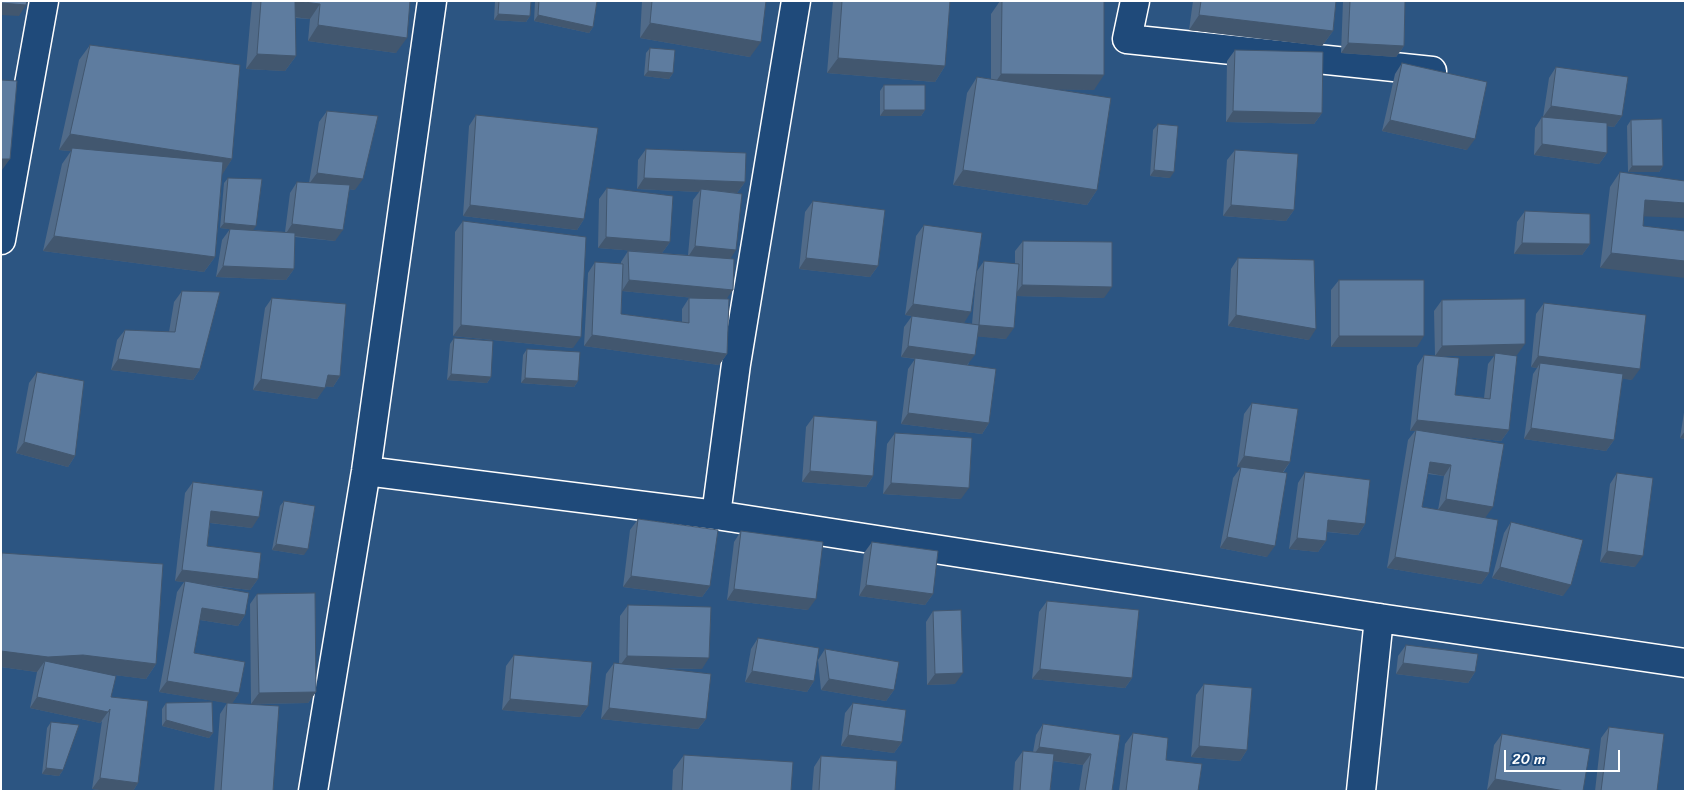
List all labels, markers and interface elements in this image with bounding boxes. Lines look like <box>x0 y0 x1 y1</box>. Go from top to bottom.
scale bar <box>1506 740 1622 772</box>
text: 20 m <box>1512 746 1546 772</box>

